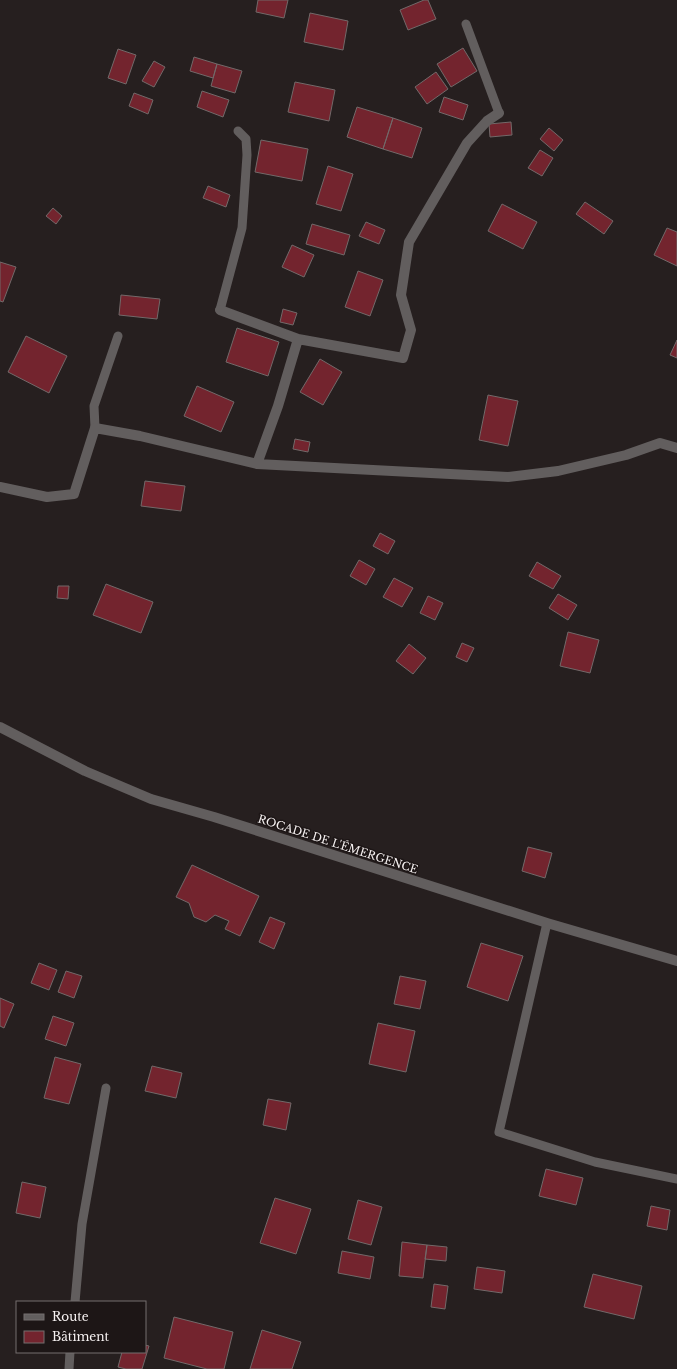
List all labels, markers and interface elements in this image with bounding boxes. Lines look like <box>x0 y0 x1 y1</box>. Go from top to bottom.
street label: ROCADE DE L'ÉMERGENCE <box>256 811 420 877</box>
legend <box>16 1301 146 1353</box>
text: Route <box>52 1309 89 1324</box>
text: Bâtiment <box>52 1329 110 1344</box>

